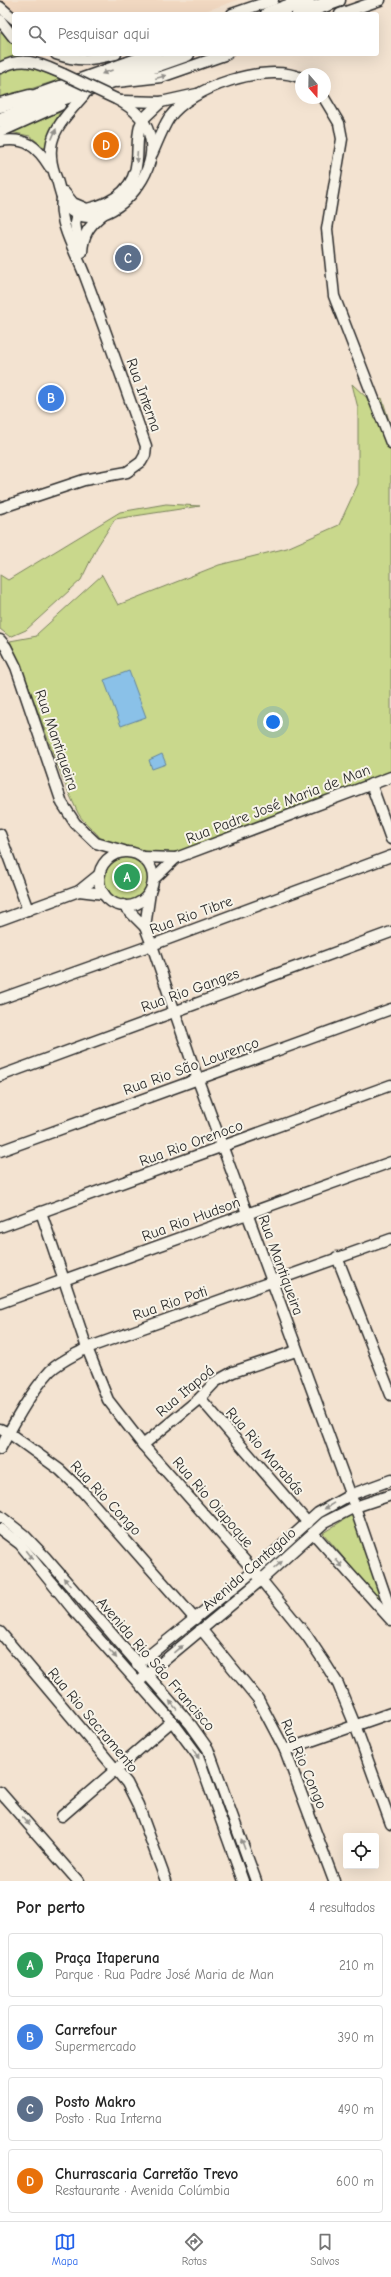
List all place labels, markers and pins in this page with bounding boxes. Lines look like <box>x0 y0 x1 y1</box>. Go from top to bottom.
pin: D <box>93 130 119 160</box>
pin: C <box>115 243 141 273</box>
pin: B <box>38 383 64 413</box>
pin: A <box>114 862 140 892</box>

